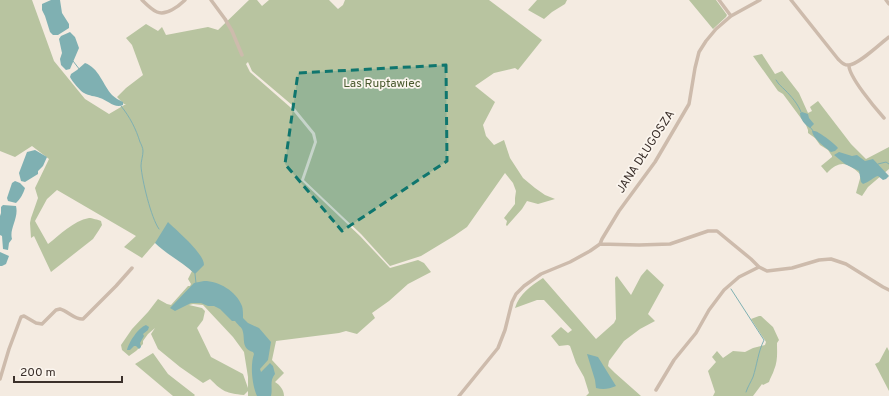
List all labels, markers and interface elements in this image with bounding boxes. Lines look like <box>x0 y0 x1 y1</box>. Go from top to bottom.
park label: Las Ruptawiec <box>343 76 421 92</box>
street label: JANA DŁUGOSZA <box>613 107 679 197</box>
scale bar <box>14 358 122 384</box>
text: 200 m <box>20 365 56 381</box>

